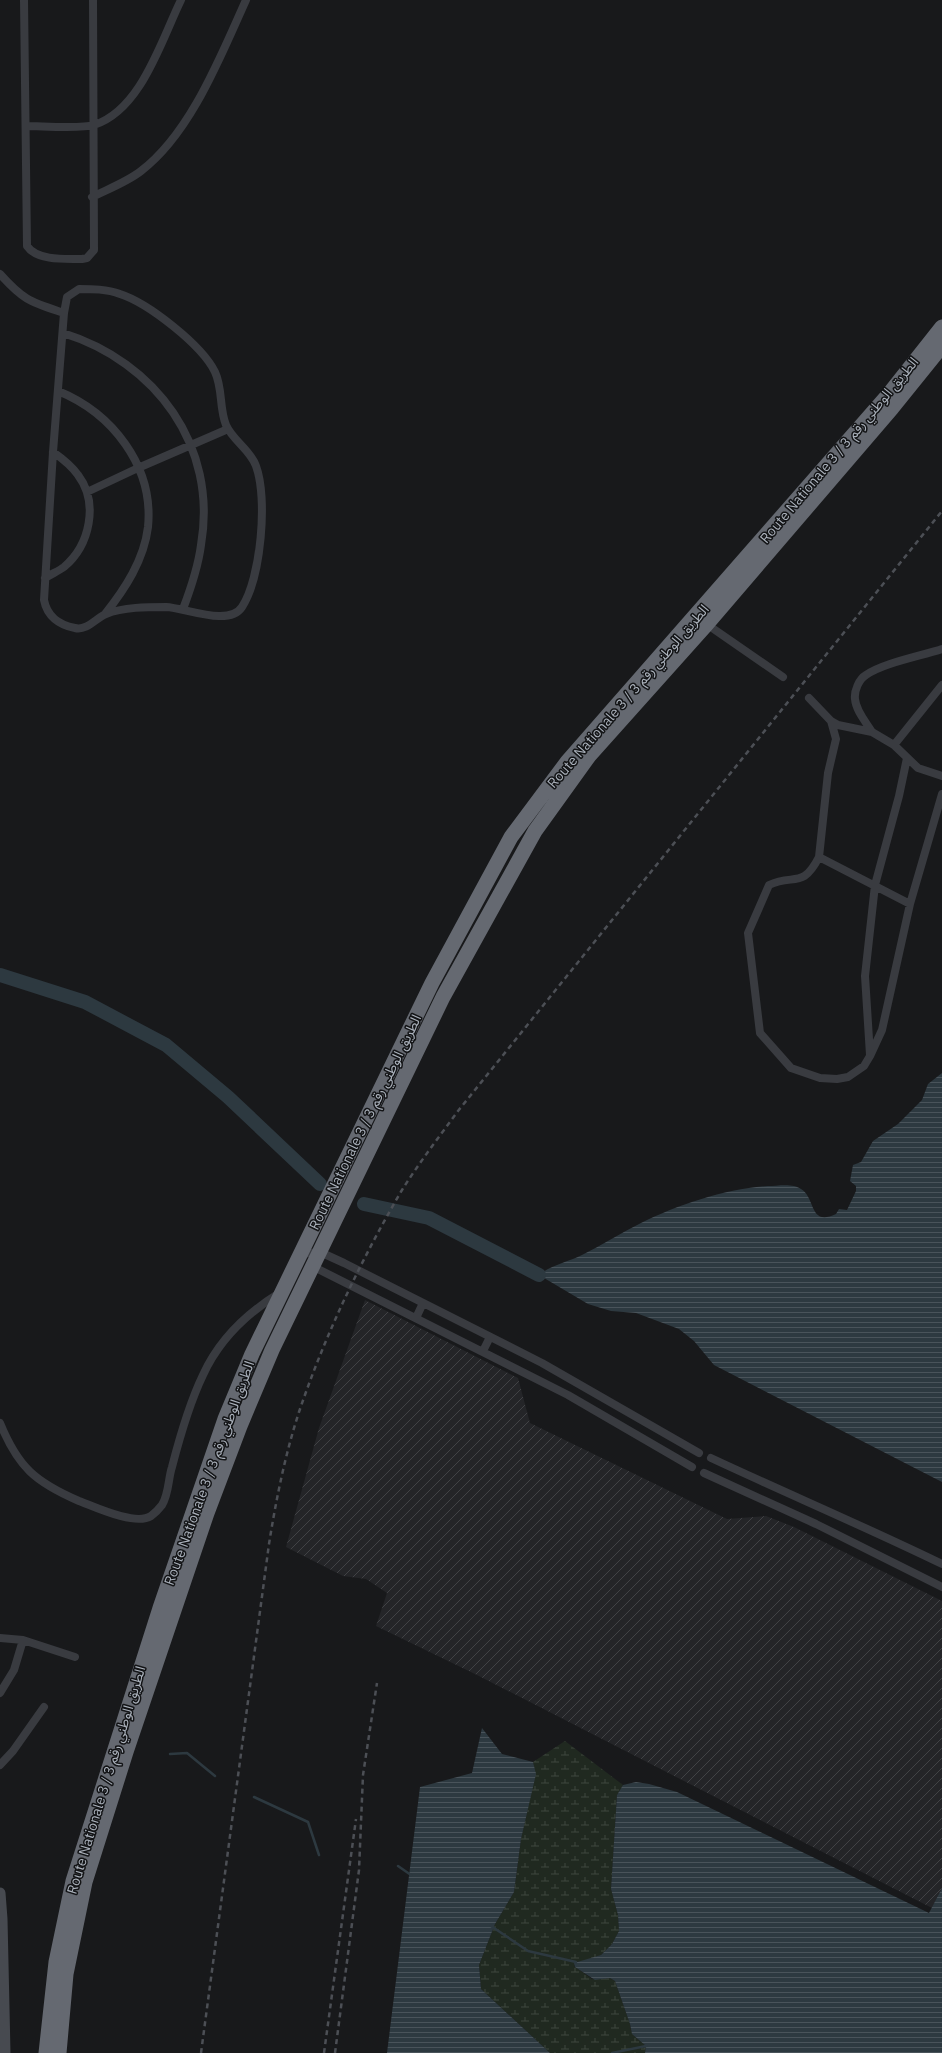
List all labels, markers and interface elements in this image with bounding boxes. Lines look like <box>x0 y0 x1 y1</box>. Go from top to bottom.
street label: Route Nationale 3 / الطريق الوطني رقم 3 <box>756 353 924 548</box>
street label: Route Nationale 3 / الطريق الوطني رقم 3 <box>543 600 714 793</box>
street label: Route Nationale 3 / الطريق الوطني رقم 3 <box>305 1011 427 1234</box>
street label: Route Nationale 3 / الطريق الوطني رقم 3 <box>160 1358 260 1588</box>
street label: Route Nationale 3 / الطريق الوطني رقم 3 <box>63 1664 151 1897</box>

